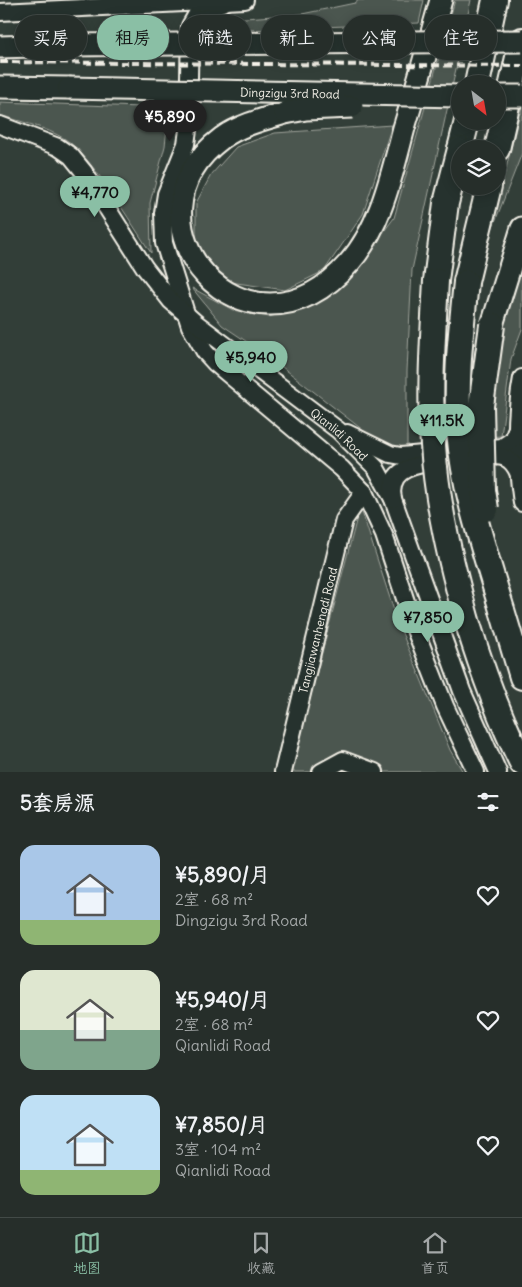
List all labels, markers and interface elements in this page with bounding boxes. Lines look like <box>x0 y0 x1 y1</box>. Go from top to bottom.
chip: 买房 <box>15 15 87 60</box>
chip: 租房 <box>97 15 169 60</box>
chip: 筛选 <box>179 15 251 60</box>
chip: 新上 <box>261 15 333 60</box>
chip: 公寓 <box>343 15 415 60</box>
chip: 住宅 <box>425 15 497 60</box>
north arrow <box>451 75 506 130</box>
map controls <box>451 75 506 195</box>
street label: Dingzigu 3rd Road <box>240 84 340 101</box>
pin: ¥5,890 <box>129 100 211 142</box>
text: ¥5,890 <box>145 106 195 126</box>
button: layers <box>451 140 506 195</box>
pin: ¥4,770 <box>54 176 136 218</box>
text: ¥4,770 <box>71 182 119 202</box>
pin: ¥5,940 <box>210 340 292 383</box>
text: ¥5,940 <box>226 347 276 367</box>
pin: ¥11.5K <box>401 404 483 446</box>
street label: Qianlidi Road <box>308 405 371 463</box>
text: ¥11.5K <box>420 410 464 430</box>
street label: Tangjiawanhengdi Road <box>295 565 340 695</box>
pin: ¥7,850 <box>387 600 469 643</box>
text: ¥7,850 <box>403 607 453 627</box>
icon: filters <box>474 788 502 816</box>
text: 5套房源 <box>20 789 95 816</box>
text: ¥5,890/月 <box>175 861 270 888</box>
icon: home <box>60 865 120 925</box>
icon: heart <box>474 881 502 909</box>
text: 2室 · 68 m² <box>175 889 253 909</box>
text: Dingzigu 3rd Road <box>175 910 308 930</box>
text: ¥5,940/月 <box>175 986 270 1013</box>
icon: home <box>60 990 120 1050</box>
icon: heart <box>474 1006 502 1034</box>
text: 2室 · 68 m² <box>175 1014 253 1034</box>
text: Qianlidi Road <box>175 1035 271 1055</box>
text: ¥7,850/月 <box>175 1111 268 1138</box>
icon: home <box>60 1115 120 1175</box>
icon: heart <box>474 1131 502 1159</box>
text: 3室 · 104 m² <box>175 1139 261 1159</box>
text: Qianlidi Road <box>175 1160 271 1180</box>
tab: 地图 <box>73 1229 101 1277</box>
tab: 收藏 <box>247 1229 275 1277</box>
tab: 首页 <box>421 1229 449 1277</box>

